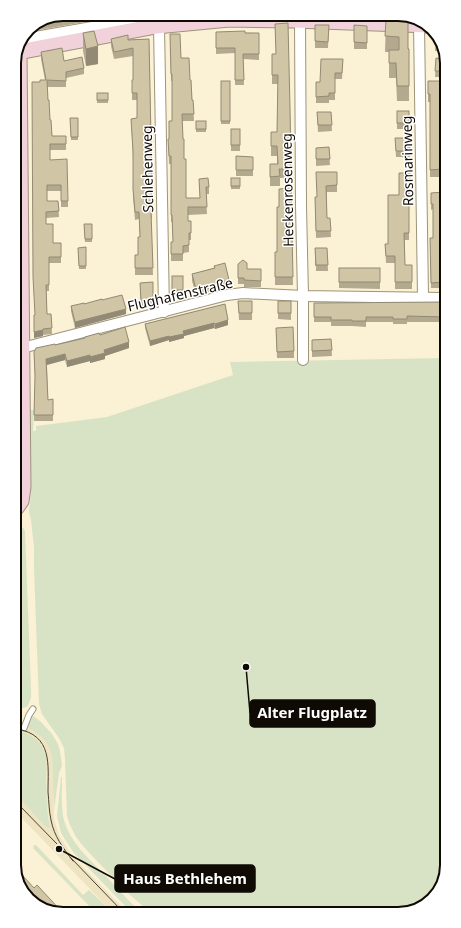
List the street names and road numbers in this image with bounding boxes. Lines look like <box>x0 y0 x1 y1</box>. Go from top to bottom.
street label: Rosmarinweg <box>397 116 417 206</box>
street label: Schlehenweg <box>137 125 157 213</box>
street label: Heckenrosenweg <box>277 133 297 247</box>
street label: Flughafenstraße <box>125 273 235 315</box>

